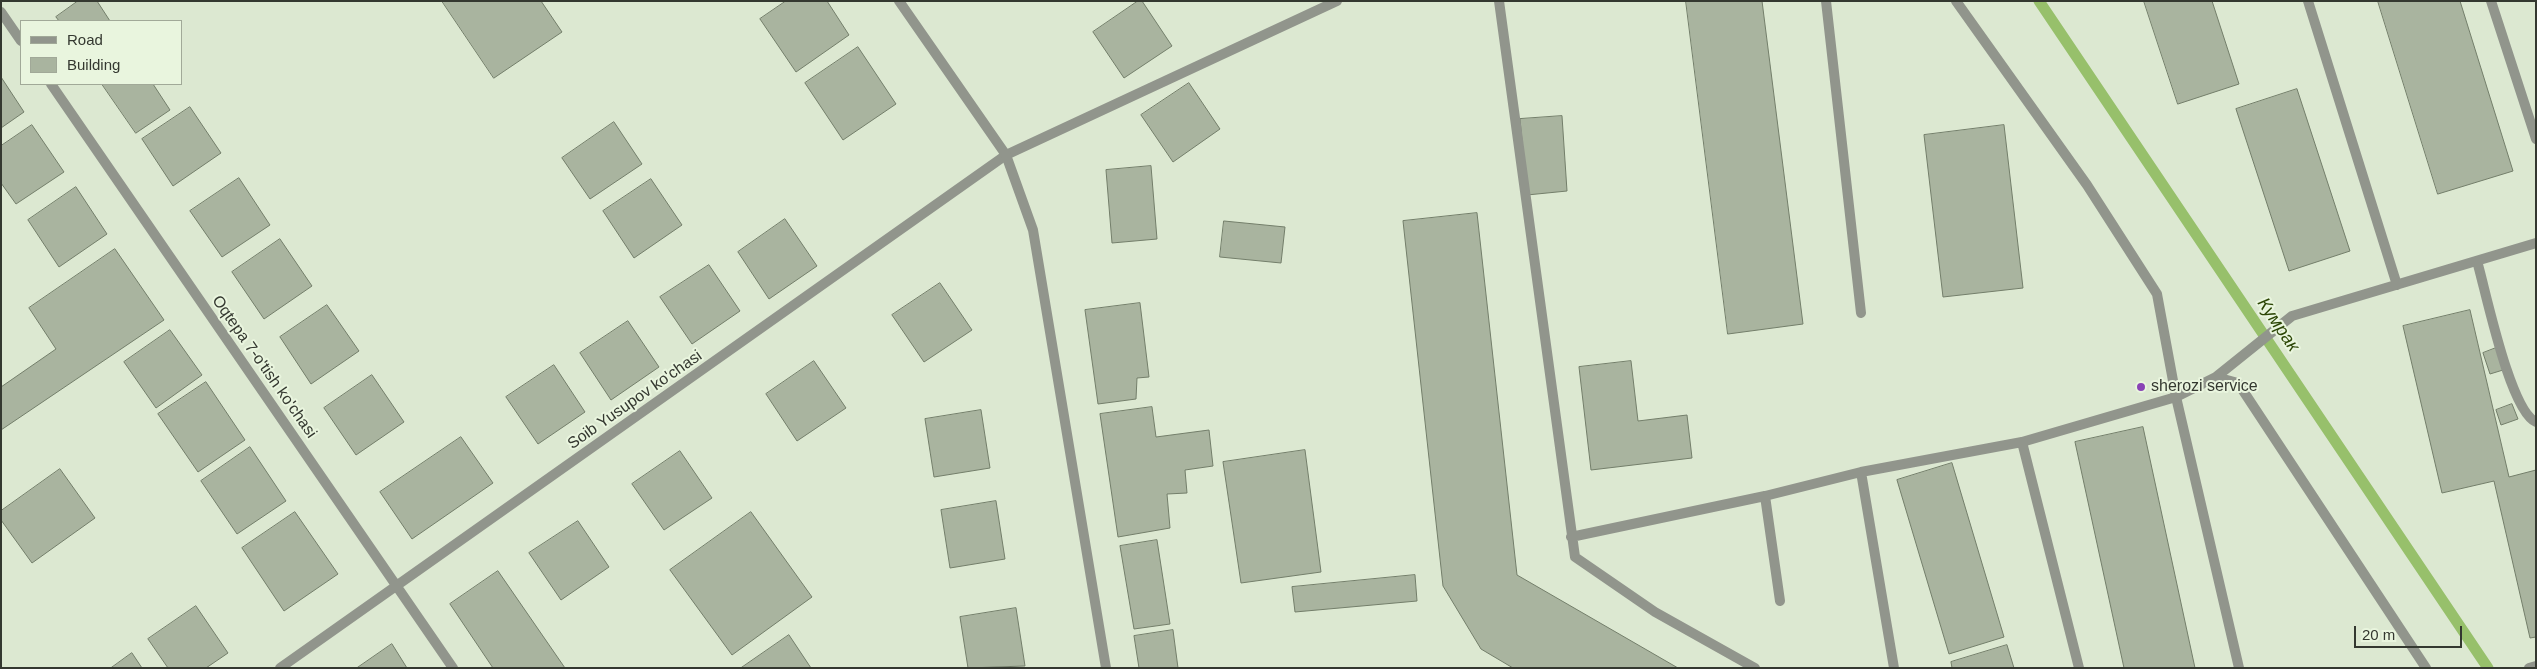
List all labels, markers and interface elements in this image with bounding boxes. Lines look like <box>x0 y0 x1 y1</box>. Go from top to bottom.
legend <box>20 20 182 85</box>
text: Road <box>67 31 103 48</box>
text: Building <box>67 56 120 73</box>
street label: Oqtepa 7-o'tish ko'chasi <box>207 292 321 442</box>
water label: Кумрак <box>2252 294 2304 356</box>
street label: Soib Yusupov ko'chasi <box>564 346 706 454</box>
place label: sherozi service <box>2151 377 2258 397</box>
marker: sherozi service <box>2135 381 2147 393</box>
scale bar <box>2357 616 2464 648</box>
text: 20 m <box>2362 626 2395 643</box>

